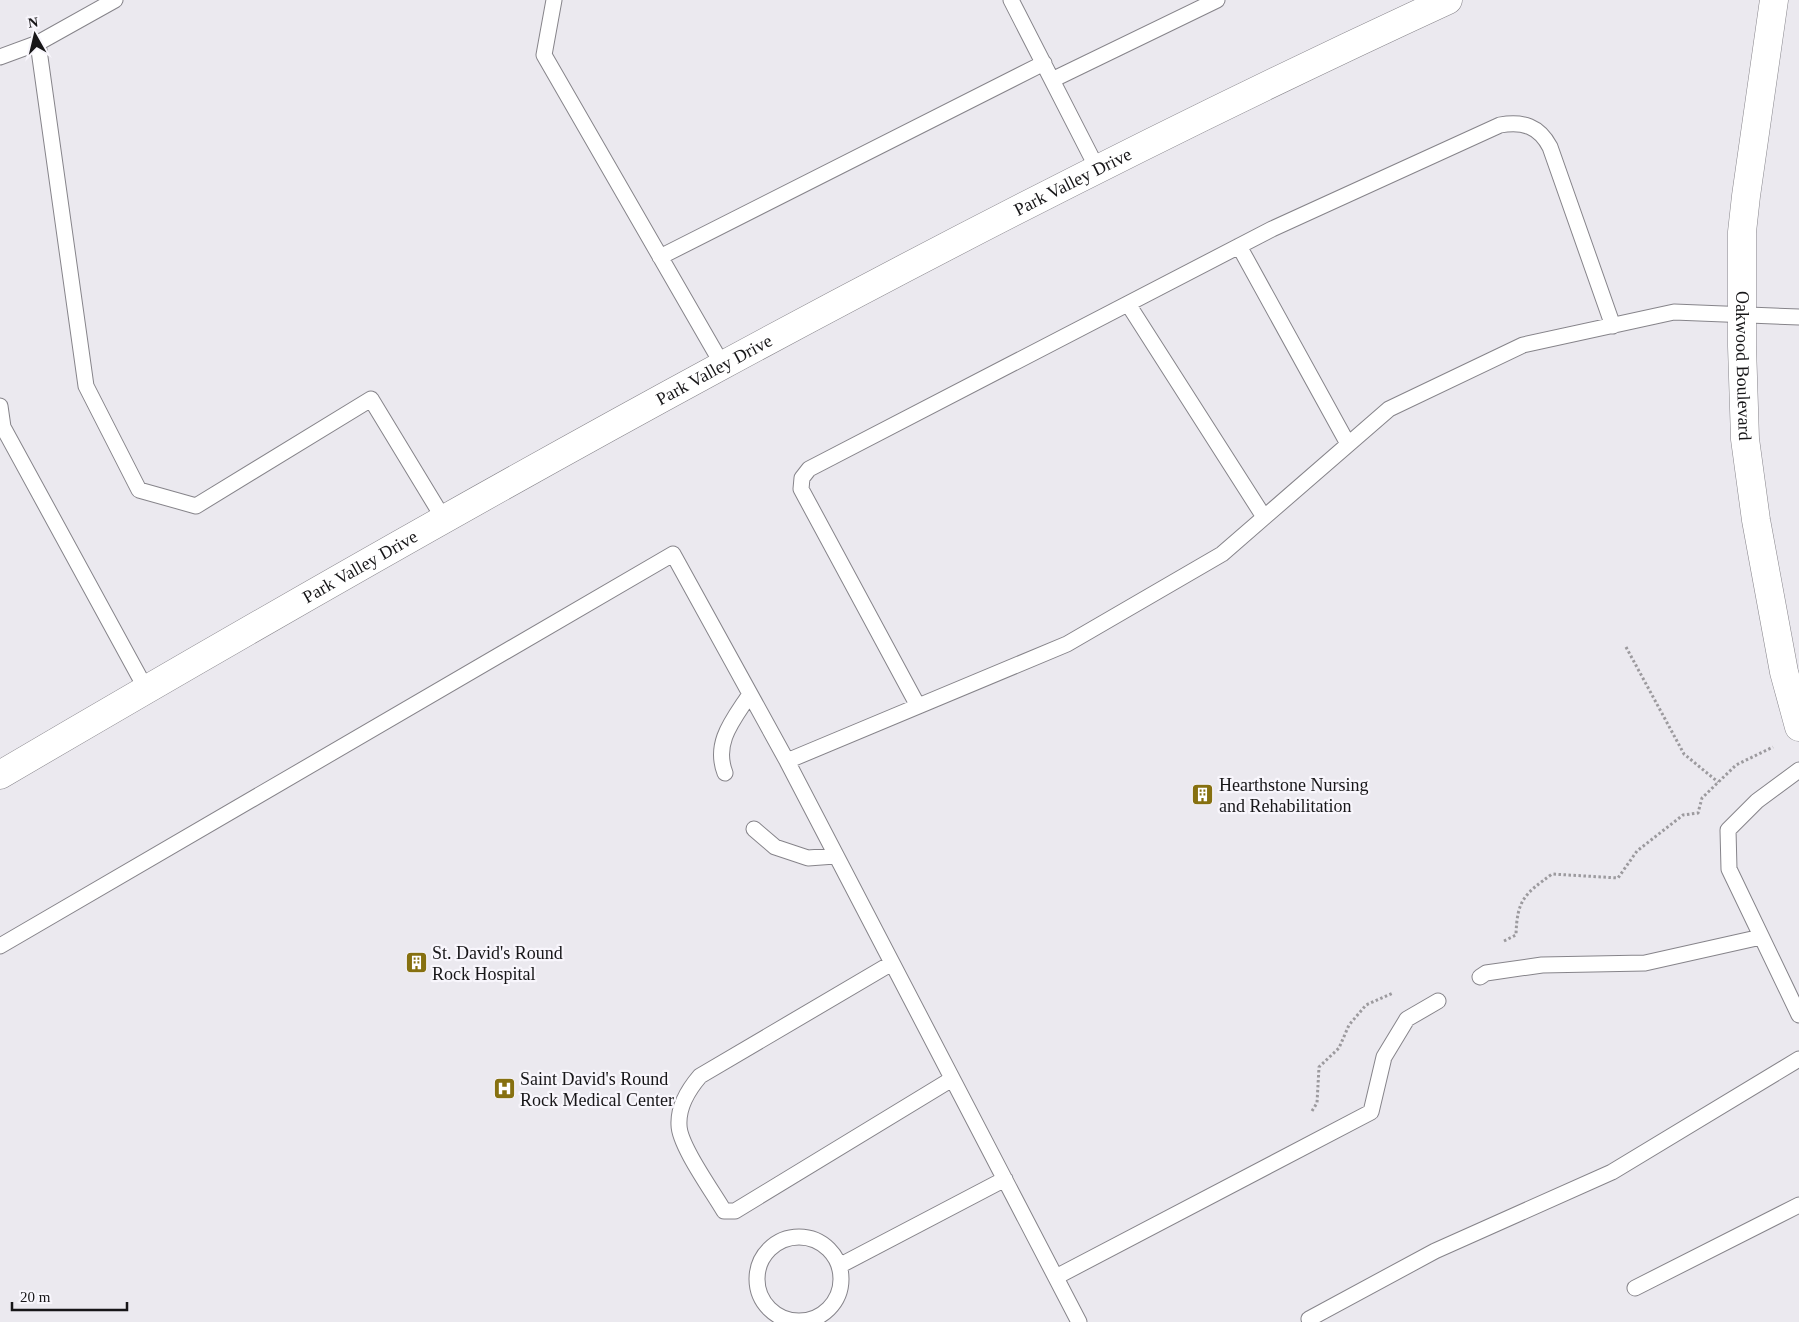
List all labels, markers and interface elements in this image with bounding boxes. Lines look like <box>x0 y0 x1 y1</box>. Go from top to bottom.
north arrow <box>10 10 60 60</box>
text: N <box>27 14 39 31</box>
street label: Park Valley Drive <box>1011 144 1135 220</box>
street label: Oakwood Boulevard <box>1732 291 1755 441</box>
street label: Park Valley Drive <box>653 330 775 409</box>
street label: Park Valley Drive <box>299 526 421 607</box>
place label: Hearthstone Nursing and Rehabilitation <box>1219 775 1368 816</box>
building icon: Hearthstone Nursing and Rehabilitation <box>1191 783 1215 807</box>
place label: St. David's Round Rock Hospital <box>432 943 563 984</box>
building icon: St. David's Round Rock Hospital <box>404 951 428 975</box>
place label: Saint David's Round Rock Medical Center <box>520 1069 674 1110</box>
hospital icon: Saint David's Round Rock Medical Center <box>492 1077 516 1101</box>
scale bar <box>12 1280 128 1312</box>
text: 20 m <box>20 1289 51 1305</box>

